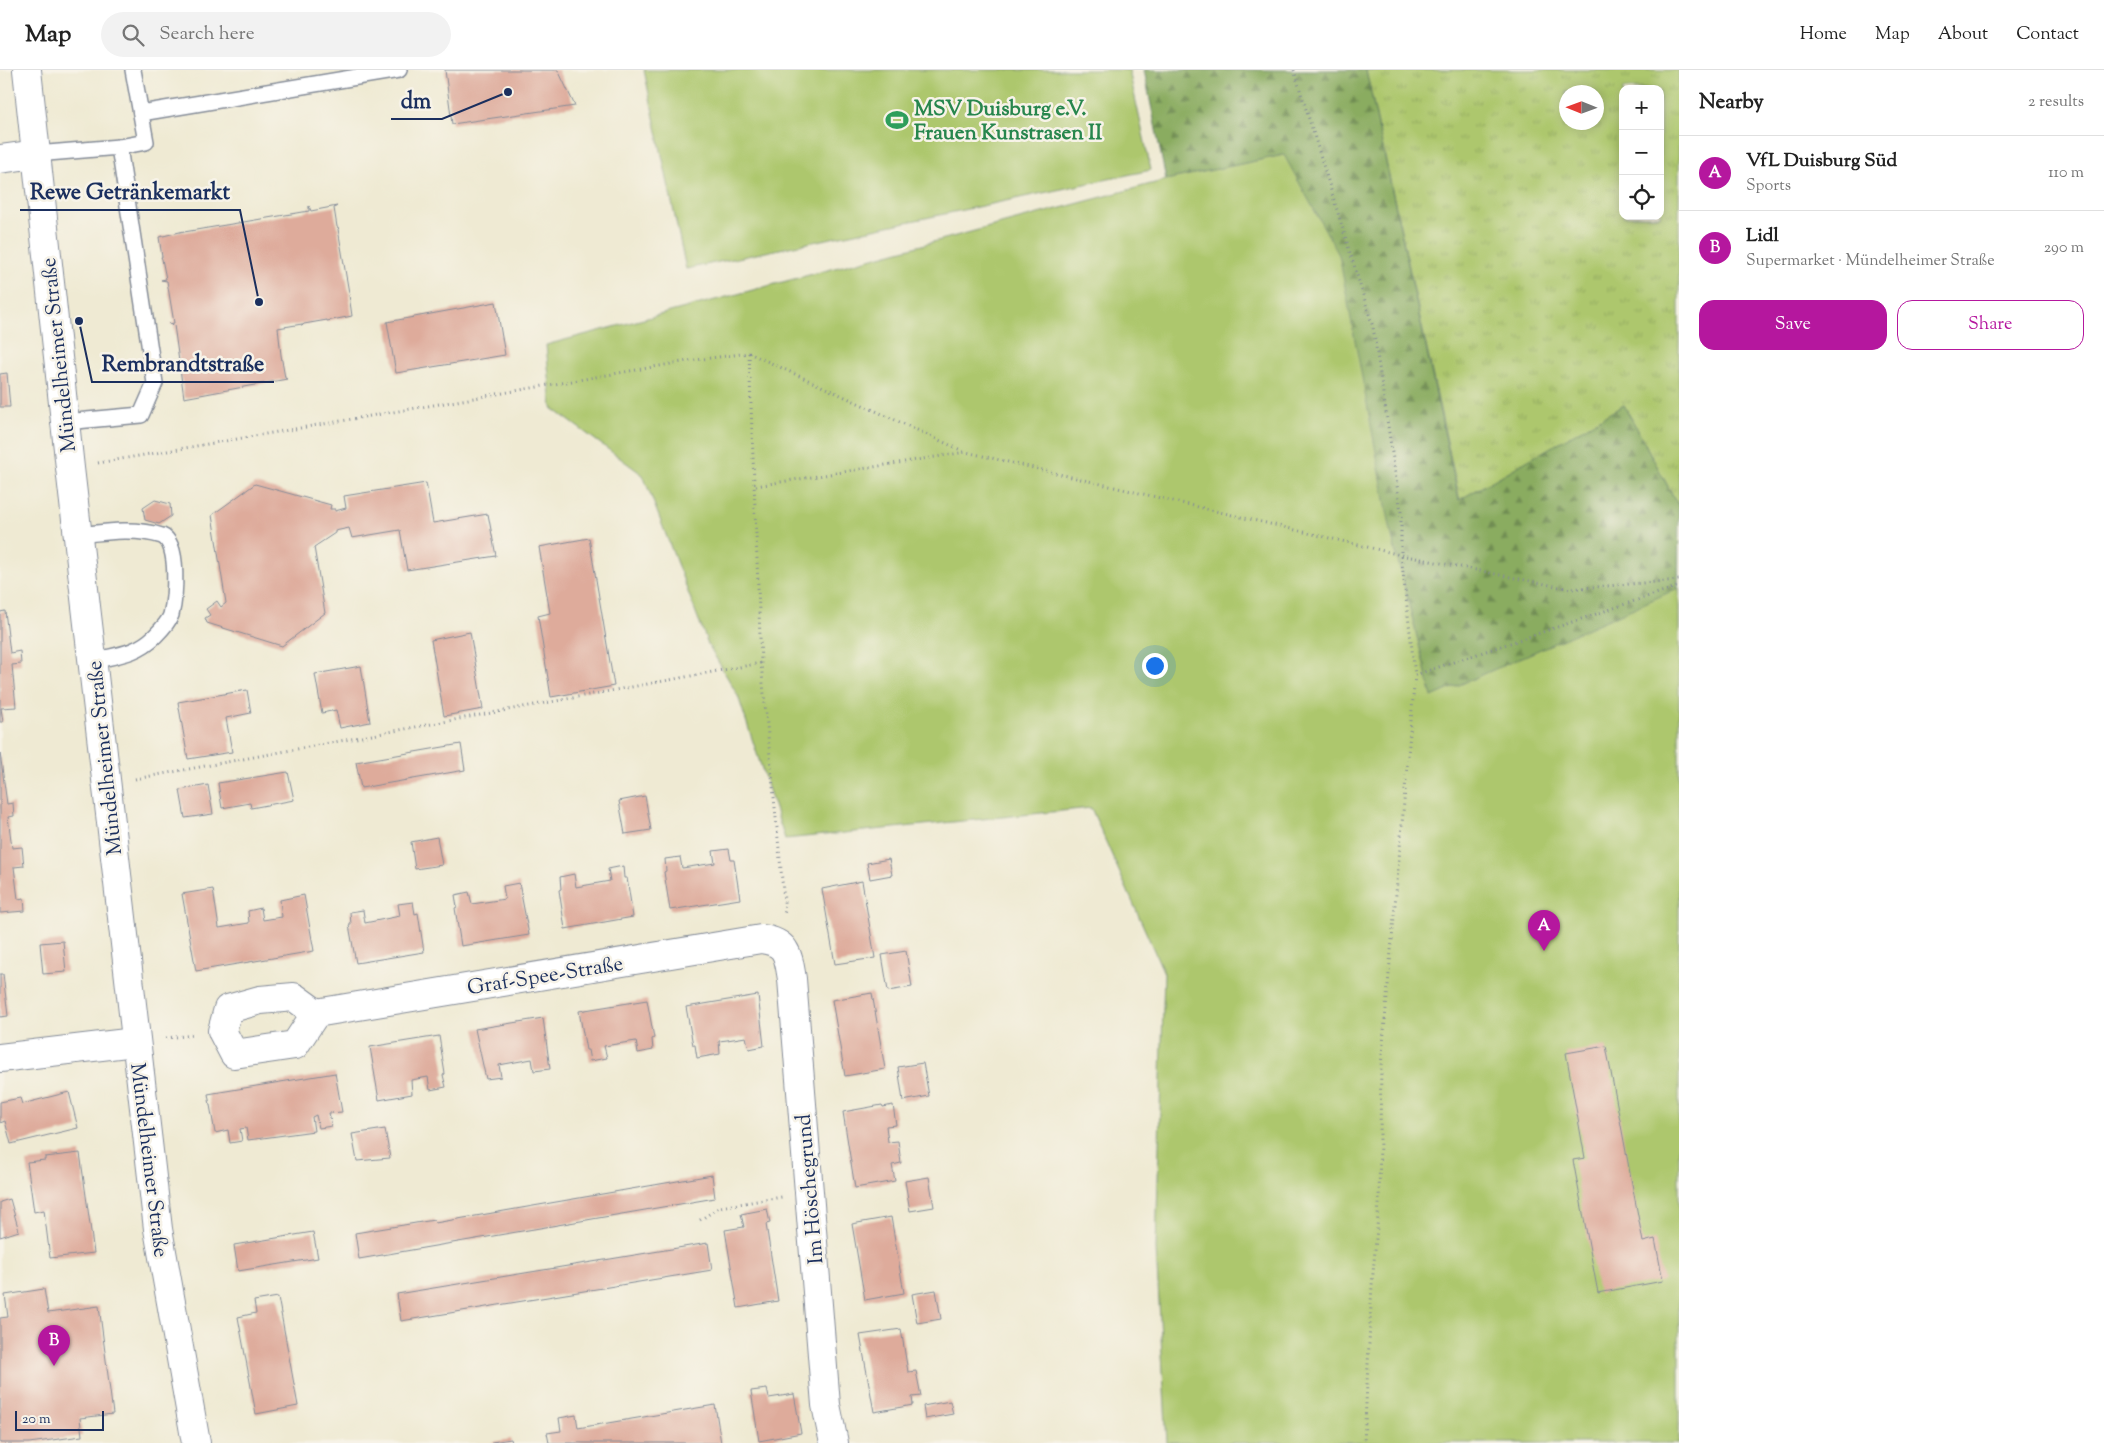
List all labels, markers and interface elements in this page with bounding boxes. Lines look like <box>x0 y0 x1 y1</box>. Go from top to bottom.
search box <box>101 12 451 57</box>
text: Map <box>25 18 71 52</box>
icon: search <box>119 21 147 49</box>
text: Search here <box>159 21 255 48</box>
text: Home <box>1800 22 1847 48</box>
text: Map <box>1875 22 1910 48</box>
text: About <box>1938 22 1988 48</box>
text: Contact <box>2016 22 2079 48</box>
callout: dm <box>391 82 442 119</box>
north arrow <box>1559 85 1604 130</box>
map controls <box>1619 85 1664 220</box>
button: + <box>1619 85 1664 130</box>
text: dm <box>401 87 432 119</box>
text: Nearby <box>1699 88 1764 118</box>
text: 2 results <box>2028 91 2084 114</box>
place label: MSV Duisburg e.V. Frauen Kunstrasen II <box>914 95 1102 149</box>
sports icon: MSV Duisburg e.V. Frauen Kunstrasen II <box>884 107 910 133</box>
button: − <box>1619 130 1664 175</box>
text: VfL Duisburg Süd <box>1746 148 1897 175</box>
text: A <box>1709 162 1722 185</box>
text: 110 m <box>2048 162 2084 185</box>
callout: Rewe Getränkemarkt <box>20 173 240 210</box>
button: locate <box>1619 175 1664 220</box>
text: Sports <box>1746 175 1791 198</box>
text: Rewe Getränkemarkt <box>30 178 231 210</box>
text: Lidl <box>1746 223 1779 250</box>
text: B <box>1710 237 1720 260</box>
text: 290 m <box>2044 237 2084 260</box>
text: Supermarket · Mündelheimer Straße <box>1746 250 1995 273</box>
street label: Mündelheimer Straße <box>35 256 85 454</box>
button: Save <box>1699 300 1887 350</box>
button: Share <box>1897 300 2084 350</box>
callout: Rembrandtstraße <box>92 345 274 382</box>
text: Rembrandtstraße <box>102 350 264 382</box>
your location <box>1142 653 1168 679</box>
street label: Mündelheimer Straße <box>81 659 131 857</box>
pin: A <box>1528 910 1560 951</box>
street label: Graf-Spee-Straße <box>465 950 626 1004</box>
street label: Mündelheimer Straße <box>121 1061 175 1259</box>
street label: Im Höschegrund <box>789 1112 833 1265</box>
pin: B <box>38 1325 70 1366</box>
scale bar <box>15 1408 104 1431</box>
text: 20 m <box>22 1410 51 1430</box>

